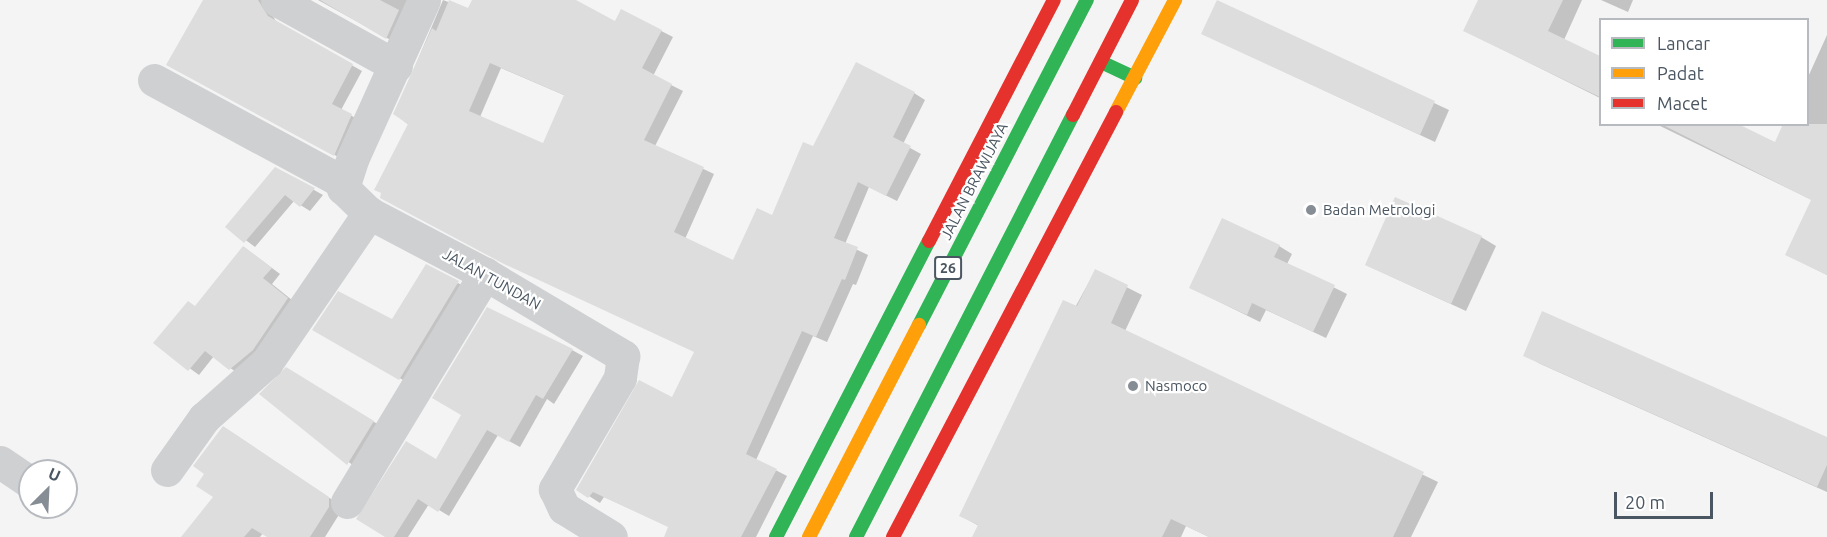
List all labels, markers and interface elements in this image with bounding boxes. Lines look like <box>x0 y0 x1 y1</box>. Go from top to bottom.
legend <box>1599 18 1809 126</box>
text: Lancar <box>1657 33 1710 53</box>
text: Padat <box>1657 63 1704 83</box>
text: Macet <box>1657 93 1707 113</box>
street label: JALAN BRAWIJAYA <box>937 119 1011 243</box>
place label: Badan Metrologi <box>1323 201 1435 219</box>
marker: Badan Metrologi <box>1304 203 1318 217</box>
street label: JALAN TUNDAN <box>440 245 544 313</box>
road number: 26 <box>933 257 963 279</box>
place label: Nasmoco <box>1145 377 1207 395</box>
marker: Nasmoco <box>1126 379 1140 393</box>
north arrow <box>18 459 78 519</box>
text: U <box>46 464 63 485</box>
scale bar <box>1617 480 1716 518</box>
text: 20 m <box>1625 492 1665 512</box>

